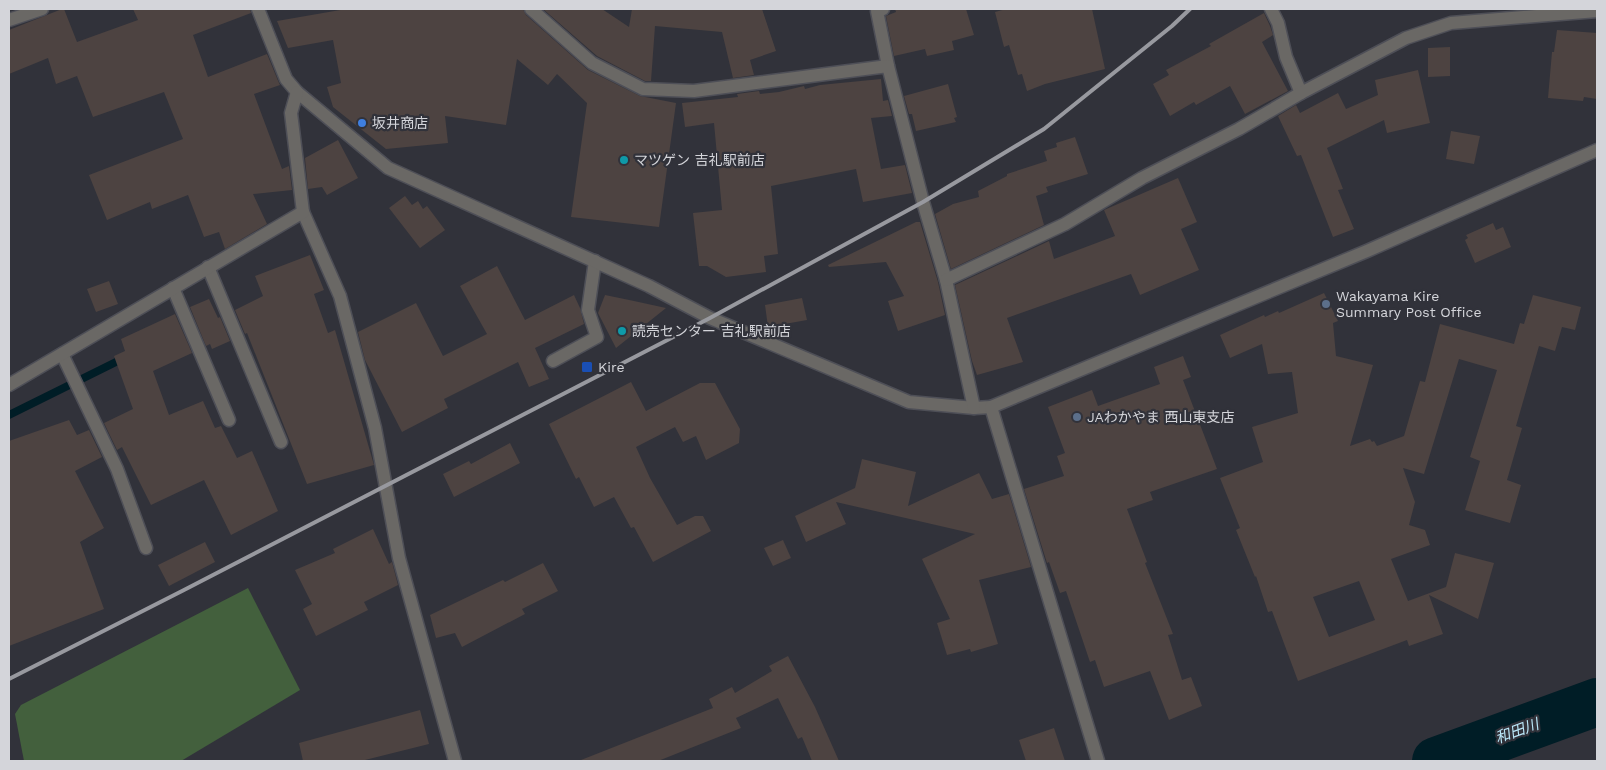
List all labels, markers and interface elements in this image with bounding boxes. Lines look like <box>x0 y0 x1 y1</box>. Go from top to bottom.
place label: 坂井商店 <box>372 115 428 131</box>
marker: 坂井商店 <box>356 117 368 129</box>
place label: マツゲン 吉礼駅前店 <box>634 152 765 168</box>
marker: マツゲン 吉礼駅前店 <box>618 154 630 166</box>
place label: Wakayama Kire Summary Post Office <box>1336 288 1481 320</box>
marker: Wakayama Kire Summary Post Office <box>1320 298 1332 310</box>
place label: 読売センター 吉礼駅前店 <box>632 323 791 339</box>
marker: 読売センター 吉礼駅前店 <box>616 325 628 337</box>
place label: Kire <box>598 359 624 375</box>
marker: Kire <box>580 360 594 374</box>
place label: JAわかやま 西山東支店 <box>1087 409 1235 425</box>
marker: JAわかやま 西山東支店 <box>1071 411 1083 423</box>
water label: 和田川 <box>1493 714 1543 747</box>

